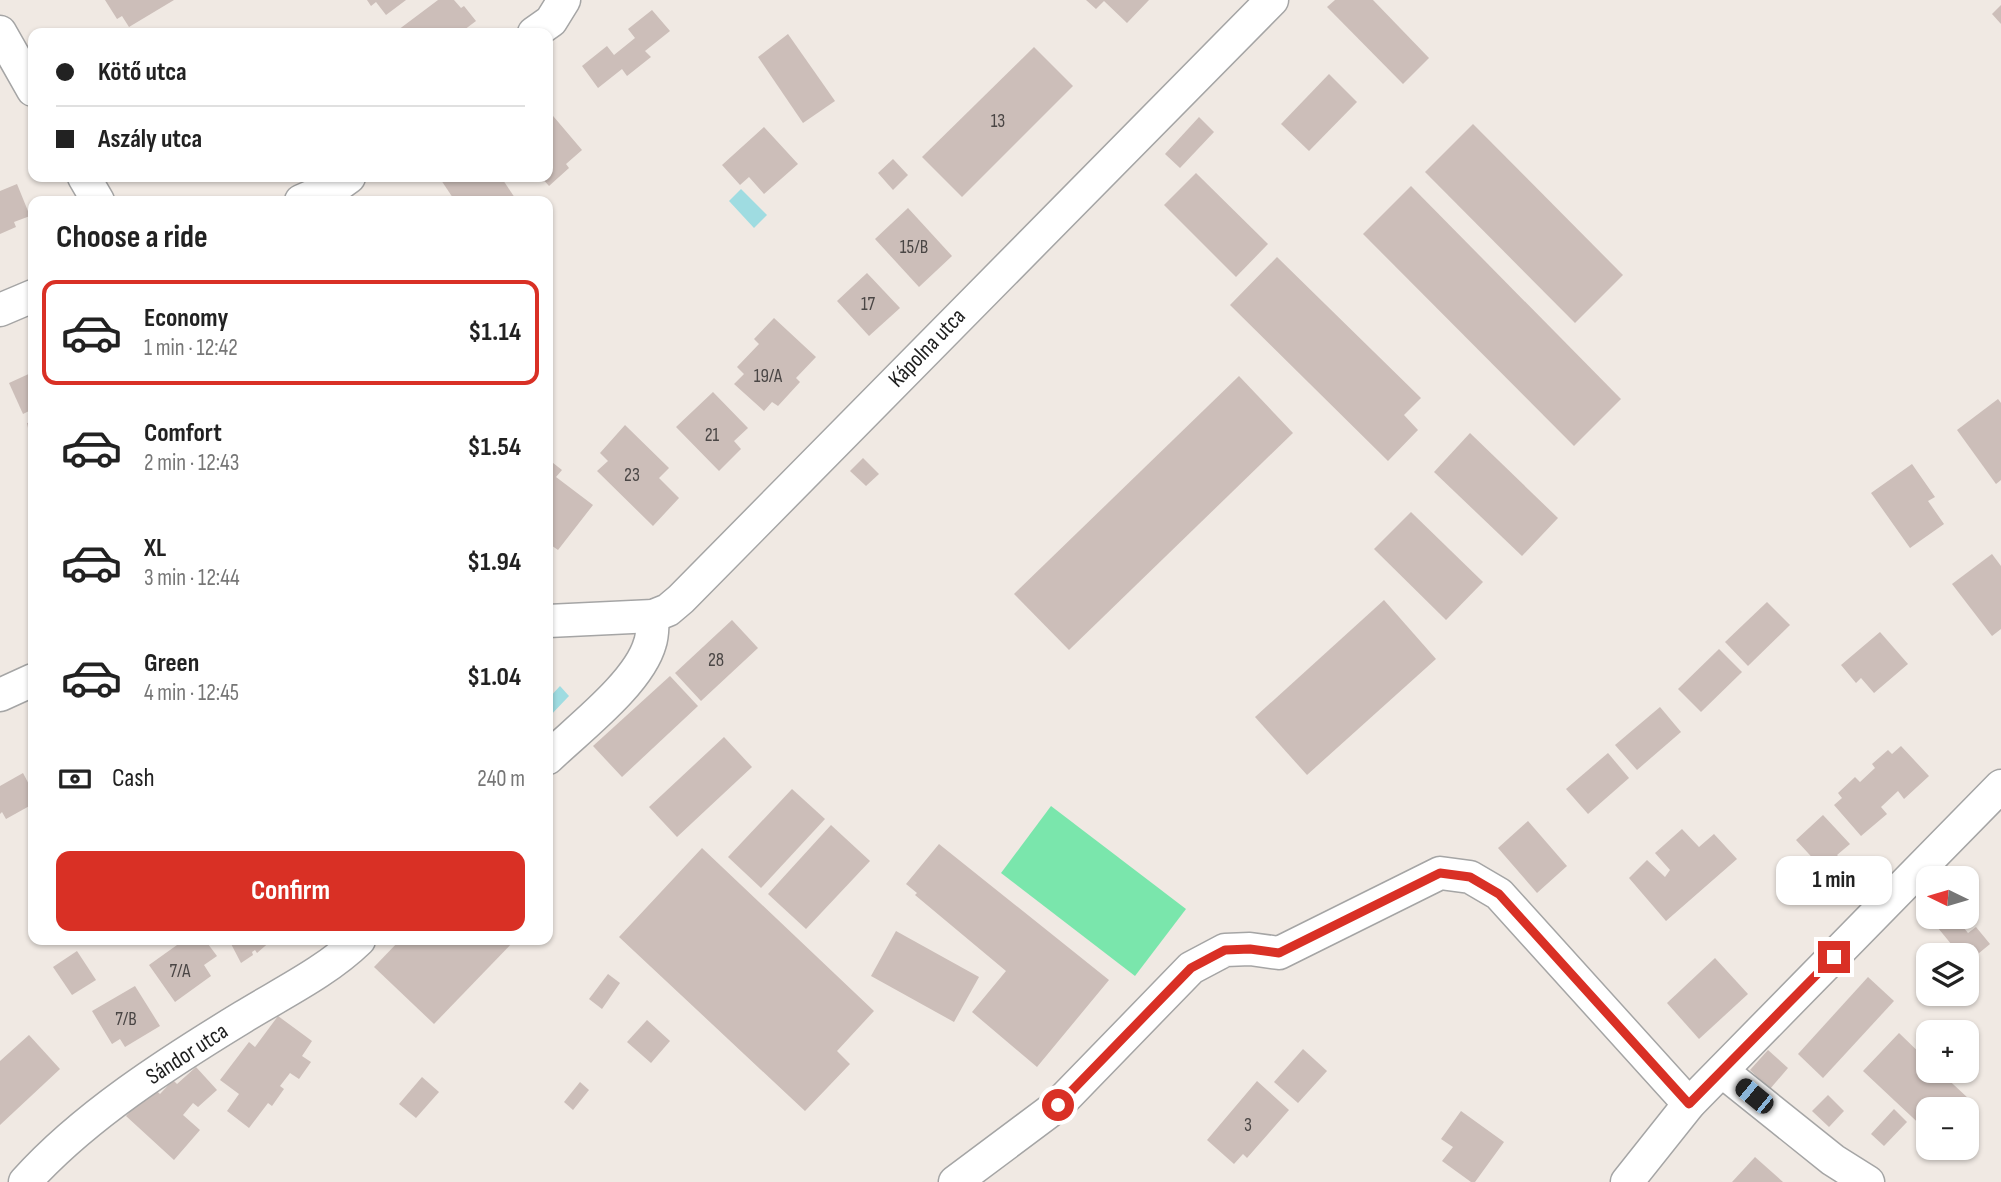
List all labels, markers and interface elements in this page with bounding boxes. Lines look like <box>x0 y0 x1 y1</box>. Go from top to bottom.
text: Kötő utca <box>98 57 187 88</box>
house number: 13 <box>991 110 1005 133</box>
text: Aszály utca <box>98 124 202 155</box>
text: Choose a ride <box>56 218 208 257</box>
house number: 15/B <box>900 236 928 259</box>
house number: 17 <box>861 293 876 316</box>
icon: car <box>60 301 123 364</box>
text: Economy <box>144 303 228 334</box>
street label: Kápolna utca <box>883 303 971 393</box>
text: $1.14 <box>468 317 521 348</box>
text: 1 min · 12:42 <box>144 334 238 362</box>
house number: 19/A <box>754 365 783 388</box>
icon: car <box>60 416 123 479</box>
text: Comfort <box>144 418 222 449</box>
house number: 21 <box>705 424 720 447</box>
text: $1.54 <box>467 432 521 463</box>
text: 2 min · 12:43 <box>144 449 239 477</box>
house number: 23 <box>624 464 640 487</box>
icon: car <box>60 531 123 594</box>
text: XL <box>144 533 166 564</box>
text: $1.94 <box>467 547 521 578</box>
text: 3 min · 12:44 <box>144 564 240 592</box>
icon: car <box>60 646 123 709</box>
text: Green <box>144 648 199 679</box>
house number: 28 <box>708 649 724 672</box>
text: $1.04 <box>467 662 521 693</box>
text: 4 min · 12:45 <box>144 679 239 707</box>
icon: cash <box>56 760 94 798</box>
text: Cash <box>112 763 155 794</box>
text: 240 m <box>477 765 525 793</box>
button: Confirm <box>56 851 525 931</box>
callout: 1 min <box>1776 856 1892 904</box>
text: 1 min <box>1813 866 1855 894</box>
north arrow <box>1916 866 1979 929</box>
map controls <box>1916 866 1979 1160</box>
route end <box>1818 941 1850 973</box>
button: layers <box>1916 943 1979 1006</box>
house number: 7/A <box>170 960 191 983</box>
house number: 7/B <box>115 1008 137 1031</box>
street label: Sándor utca <box>141 1017 233 1091</box>
button: + <box>1916 1020 1979 1083</box>
car <box>1732 1075 1777 1117</box>
route start <box>1042 1089 1074 1121</box>
button: − <box>1916 1097 1979 1160</box>
house number: 3 <box>1244 1114 1252 1137</box>

